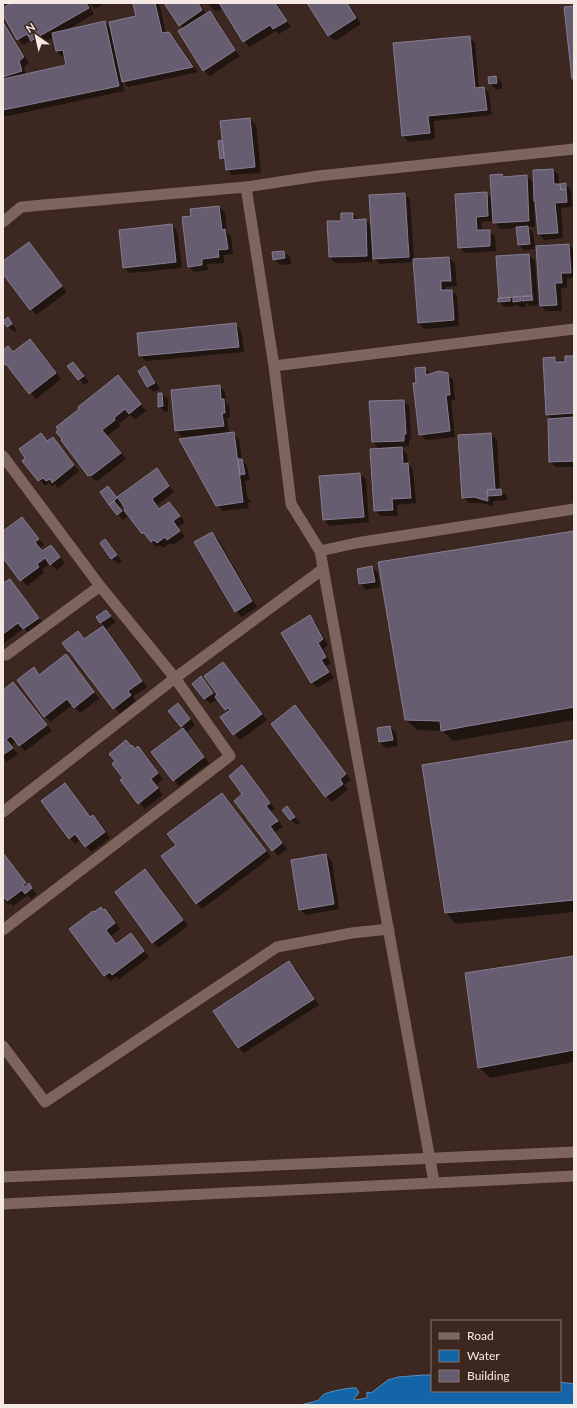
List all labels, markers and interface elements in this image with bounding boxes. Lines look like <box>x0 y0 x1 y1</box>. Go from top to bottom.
north arrow <box>16 16 56 56</box>
text: N <box>23 20 37 35</box>
legend <box>431 1320 561 1392</box>
text: Road <box>467 1328 494 1343</box>
text: Water <box>467 1348 500 1363</box>
text: Building <box>467 1368 510 1383</box>

